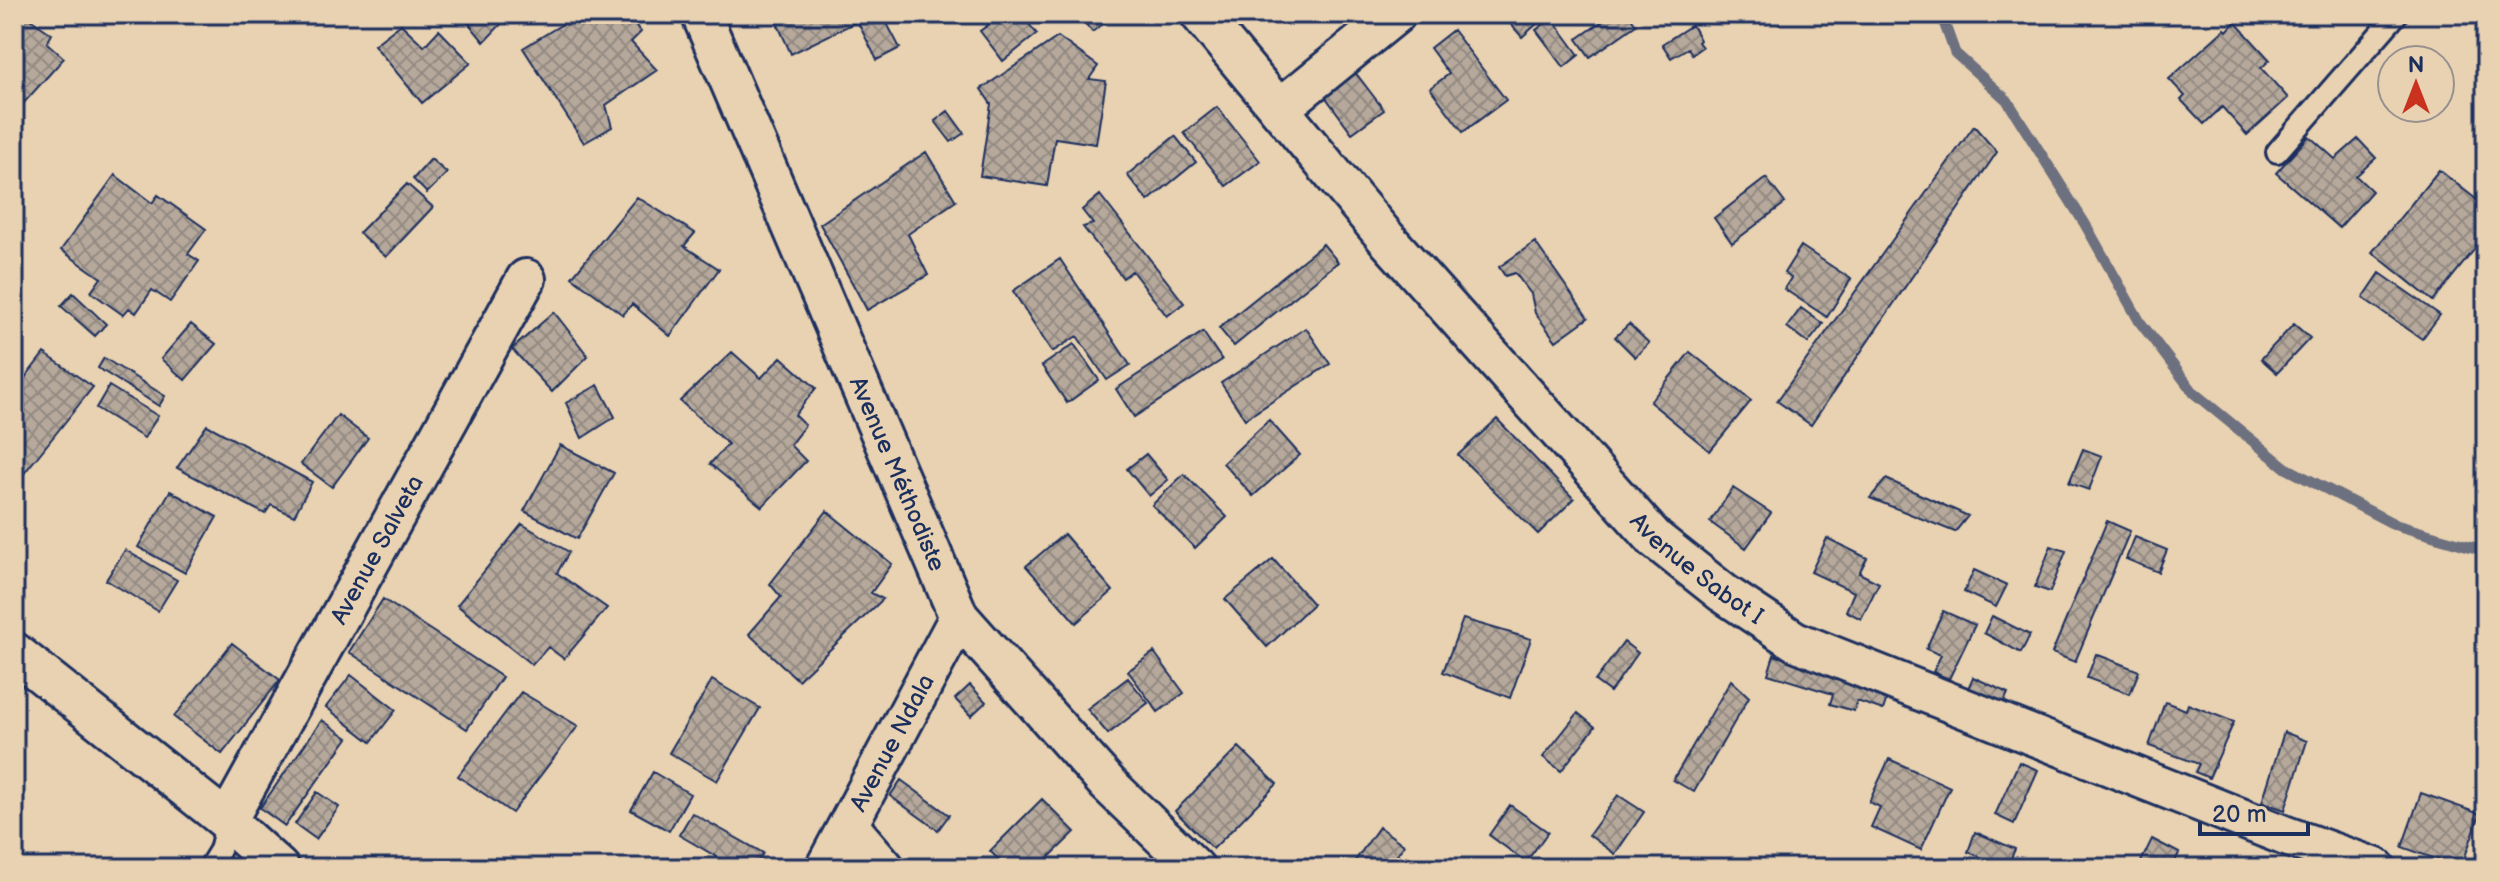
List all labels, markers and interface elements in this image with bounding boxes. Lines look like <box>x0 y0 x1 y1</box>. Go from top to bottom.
north arrow <box>2376 44 2456 124</box>
text: N <box>2408 52 2424 79</box>
street label: Avenue Méthodiste <box>843 372 952 575</box>
street label: Avenue Salveta <box>324 470 429 629</box>
street label: Avenue Sabot I <box>1624 507 1769 630</box>
street label: Avenue Ndala <box>843 669 940 816</box>
scale bar <box>2200 786 2308 836</box>
text: 20 m <box>2212 800 2267 829</box>

